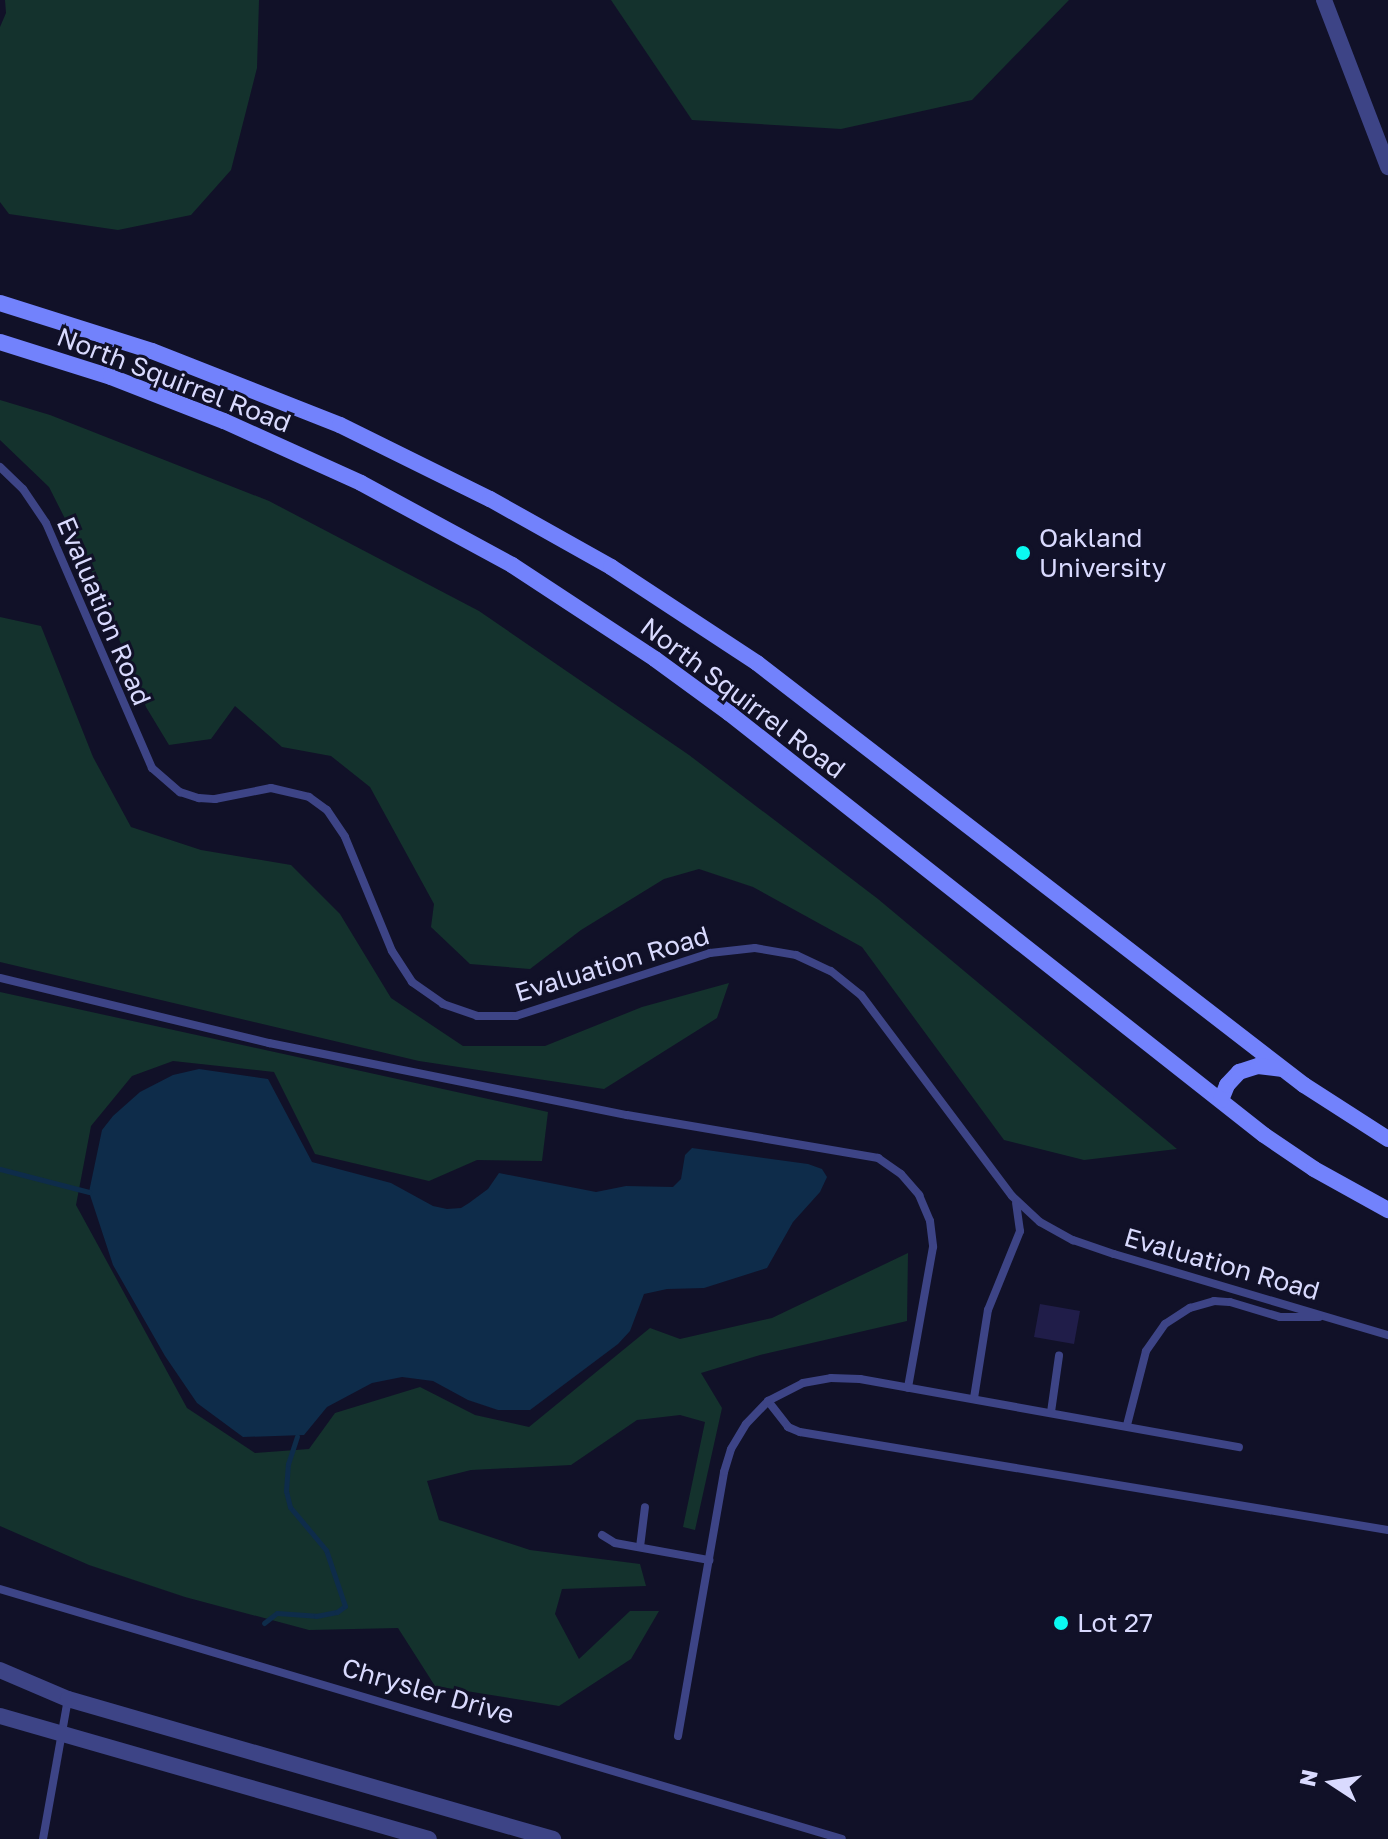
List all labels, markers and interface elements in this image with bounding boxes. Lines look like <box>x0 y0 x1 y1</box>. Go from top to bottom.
street label: North Squirrel Road <box>53 321 295 439</box>
street label: Evaluation Road <box>50 512 158 710</box>
place label: Oakland University <box>1039 522 1166 584</box>
marker: Oakland University <box>1014 544 1032 562</box>
street label: North Squirrel Road <box>635 611 851 785</box>
street label: Evaluation Road <box>511 920 713 1008</box>
street label: Evaluation Road <box>1121 1221 1323 1307</box>
place label: Lot 27 <box>1077 1607 1153 1639</box>
marker: Lot 27 <box>1052 1614 1070 1632</box>
street label: Chrysler Drive <box>339 1652 517 1730</box>
north arrow <box>1292 1743 1372 1823</box>
text: N <box>1293 1767 1323 1789</box>

